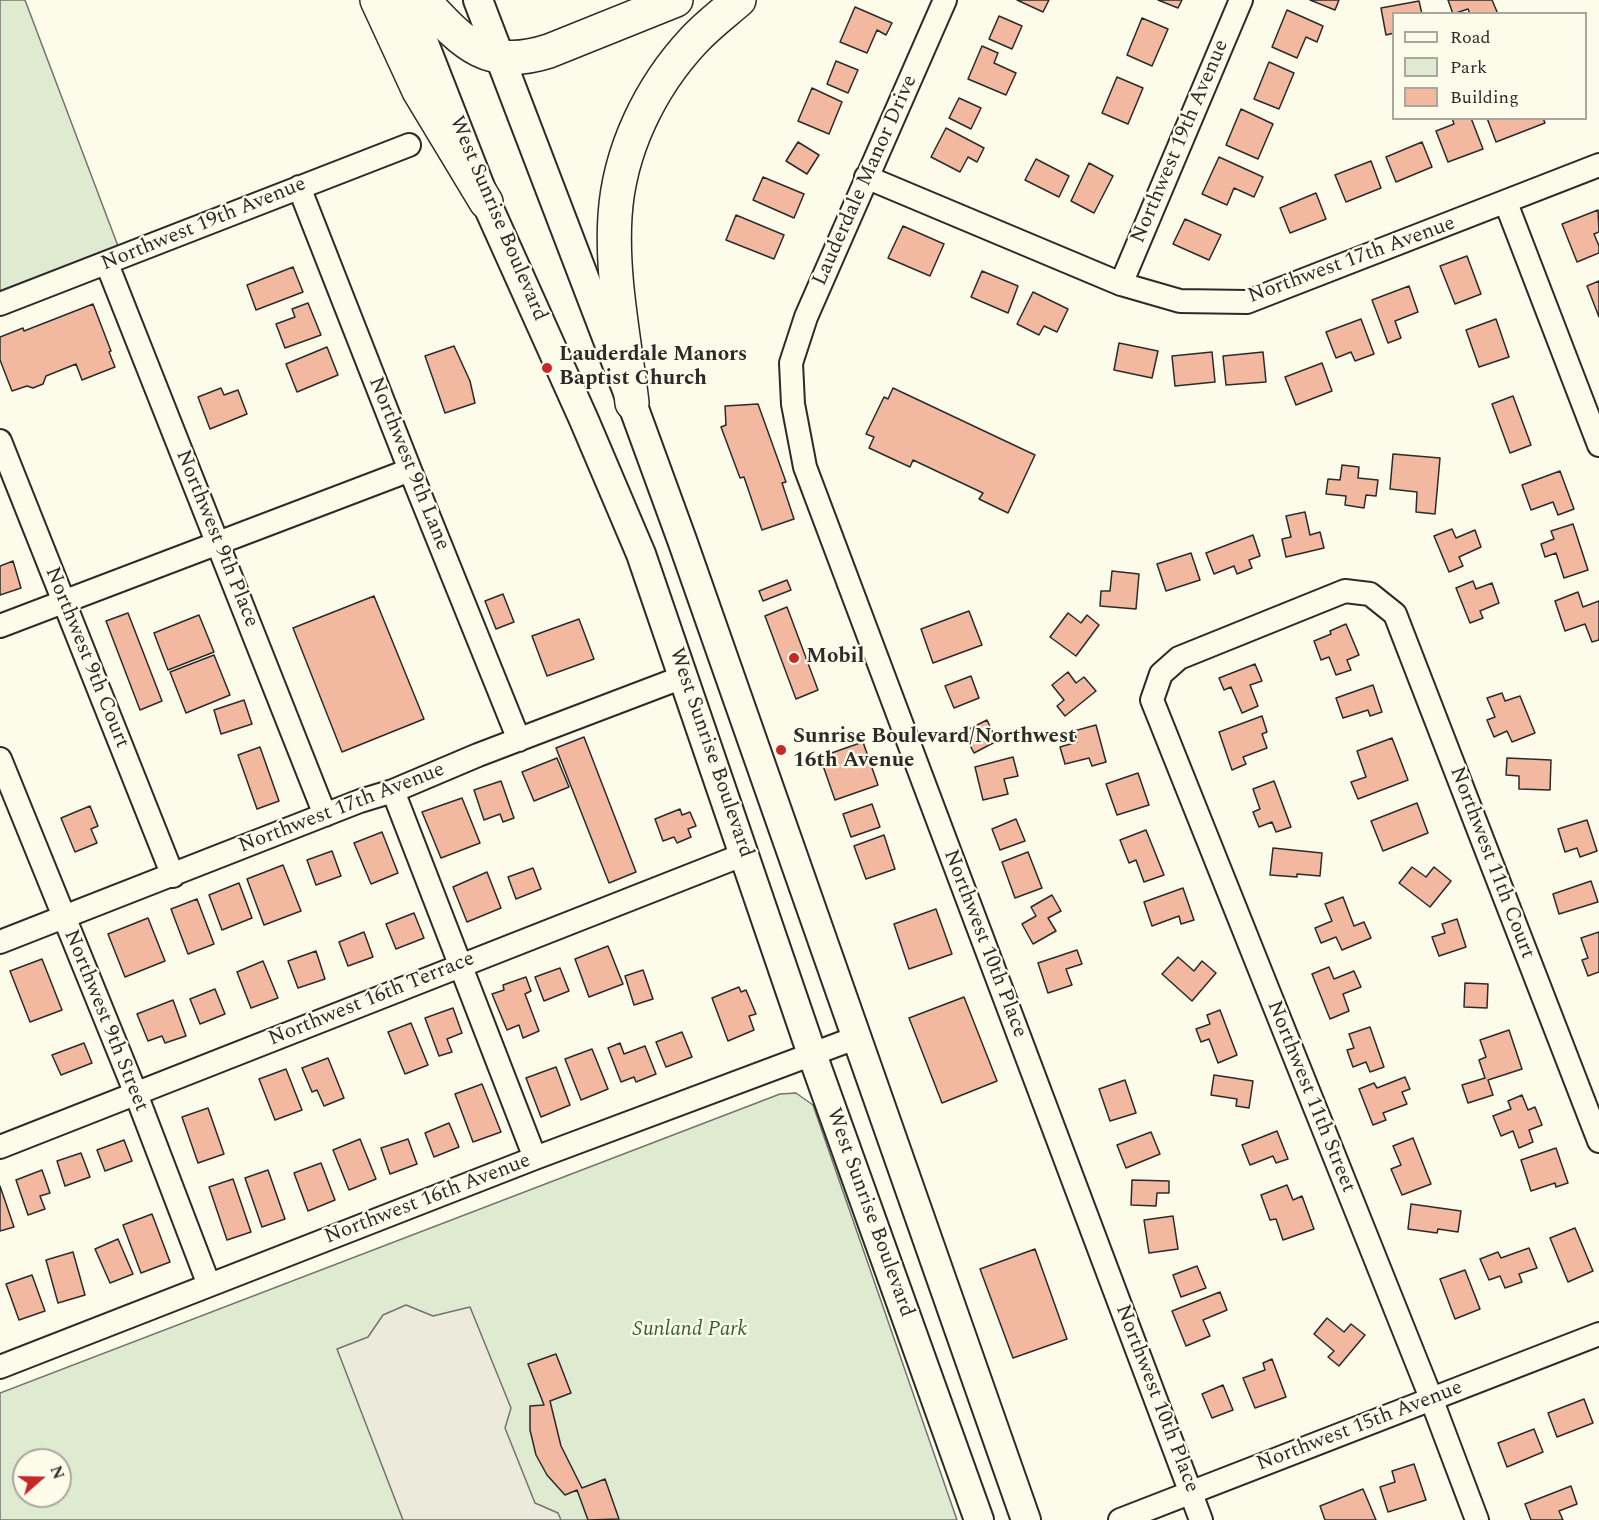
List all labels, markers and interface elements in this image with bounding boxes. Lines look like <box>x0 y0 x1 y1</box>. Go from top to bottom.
legend <box>1392 12 1587 120</box>
text: Road <box>1450 24 1491 51</box>
street label: Northwest 19th Avenue <box>1127 36 1235 248</box>
text: Park <box>1450 54 1487 81</box>
street label: Lauderdale Manor Drive <box>808 72 924 290</box>
text: Building <box>1450 84 1519 111</box>
street label: West Sunrise Boulevard <box>442 113 552 325</box>
street label: Northwest 19th Avenue <box>98 172 310 278</box>
street label: Northwest 17th Avenue <box>1245 212 1459 310</box>
place label: Lauderdale Manors Baptist Church <box>559 343 747 393</box>
marker: Lauderdale Manors Baptist Church <box>540 361 554 375</box>
street label: Northwest 9th Lane <box>362 374 454 554</box>
street label: Northwest 9th Place <box>169 447 263 631</box>
street label: Northwest 9th Court <box>38 564 134 752</box>
street label: West Sunrise Boulevard <box>662 645 758 861</box>
place label: Mobil <box>806 645 864 671</box>
marker: Mobil <box>787 651 801 665</box>
place label: Sunrise Boulevard/Northwest 16th Avenue <box>793 725 1076 775</box>
marker: Sunrise Boulevard/Northwest 16th Avenue <box>774 743 788 757</box>
street label: Northwest 17th Avenue <box>235 758 449 860</box>
street label: Northwest 11th Court <box>1443 764 1539 962</box>
street label: Northwest 10th Place <box>937 846 1031 1042</box>
street label: Northwest 9th Street <box>57 926 153 1116</box>
street label: Northwest 16th Terrace <box>265 947 479 1053</box>
street label: Northwest 11th Street <box>1260 998 1360 1196</box>
street label: West Sunrise Boulevard <box>819 1105 919 1321</box>
street label: Northwest 16th Avenue <box>321 1149 535 1251</box>
street label: Northwest 10th Place <box>1109 1301 1203 1497</box>
park label: Sunland Park <box>633 1318 747 1344</box>
street label: Northwest 15th Avenue <box>1253 1376 1467 1478</box>
north arrow <box>12 1448 72 1508</box>
text: N <box>44 1462 71 1483</box>

